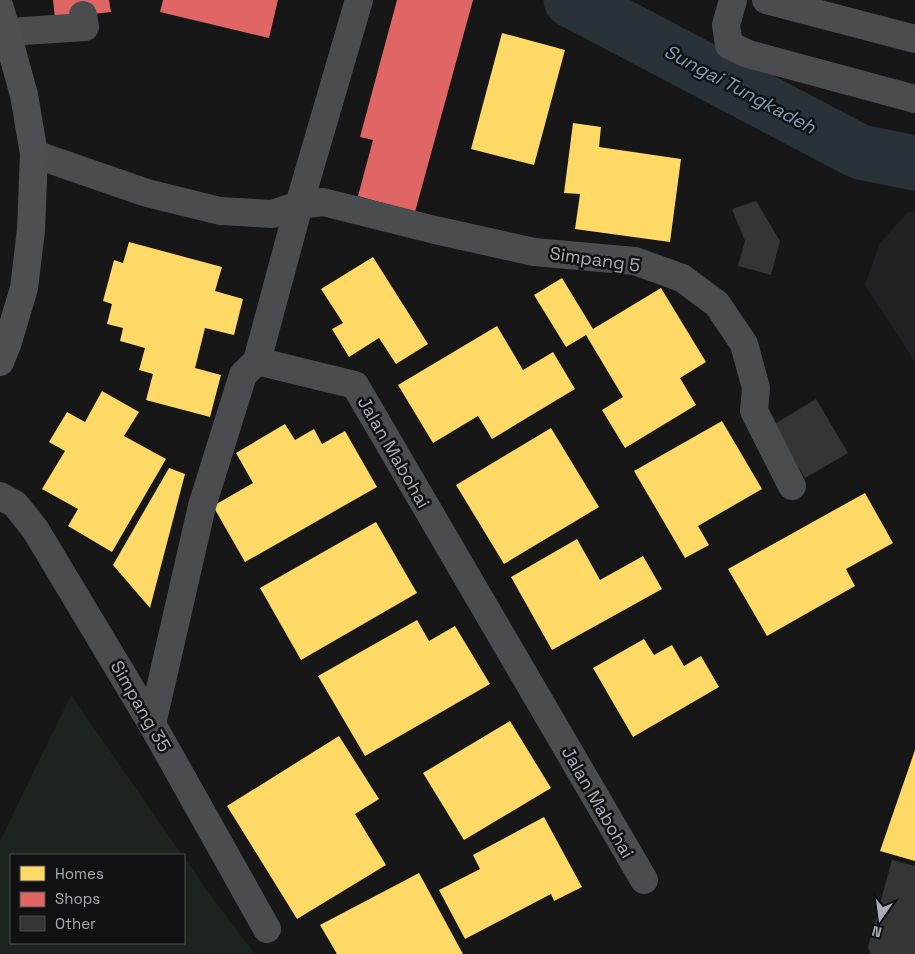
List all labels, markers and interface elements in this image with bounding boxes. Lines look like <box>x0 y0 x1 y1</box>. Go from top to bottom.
water label: Sungai Tungkadeh <box>660 39 820 140</box>
street label: Simpang 5 <box>548 241 642 277</box>
street label: Jalan Mabohai <box>353 392 435 512</box>
street label: Simpang 35 <box>106 656 176 756</box>
street label: Jalan Mabohai <box>557 742 639 862</box>
legend <box>10 854 185 944</box>
text: Homes <box>55 864 104 883</box>
text: Shops <box>55 889 100 908</box>
north arrow <box>855 894 905 944</box>
text: Other <box>55 914 96 933</box>
text: N <box>870 922 884 941</box>

